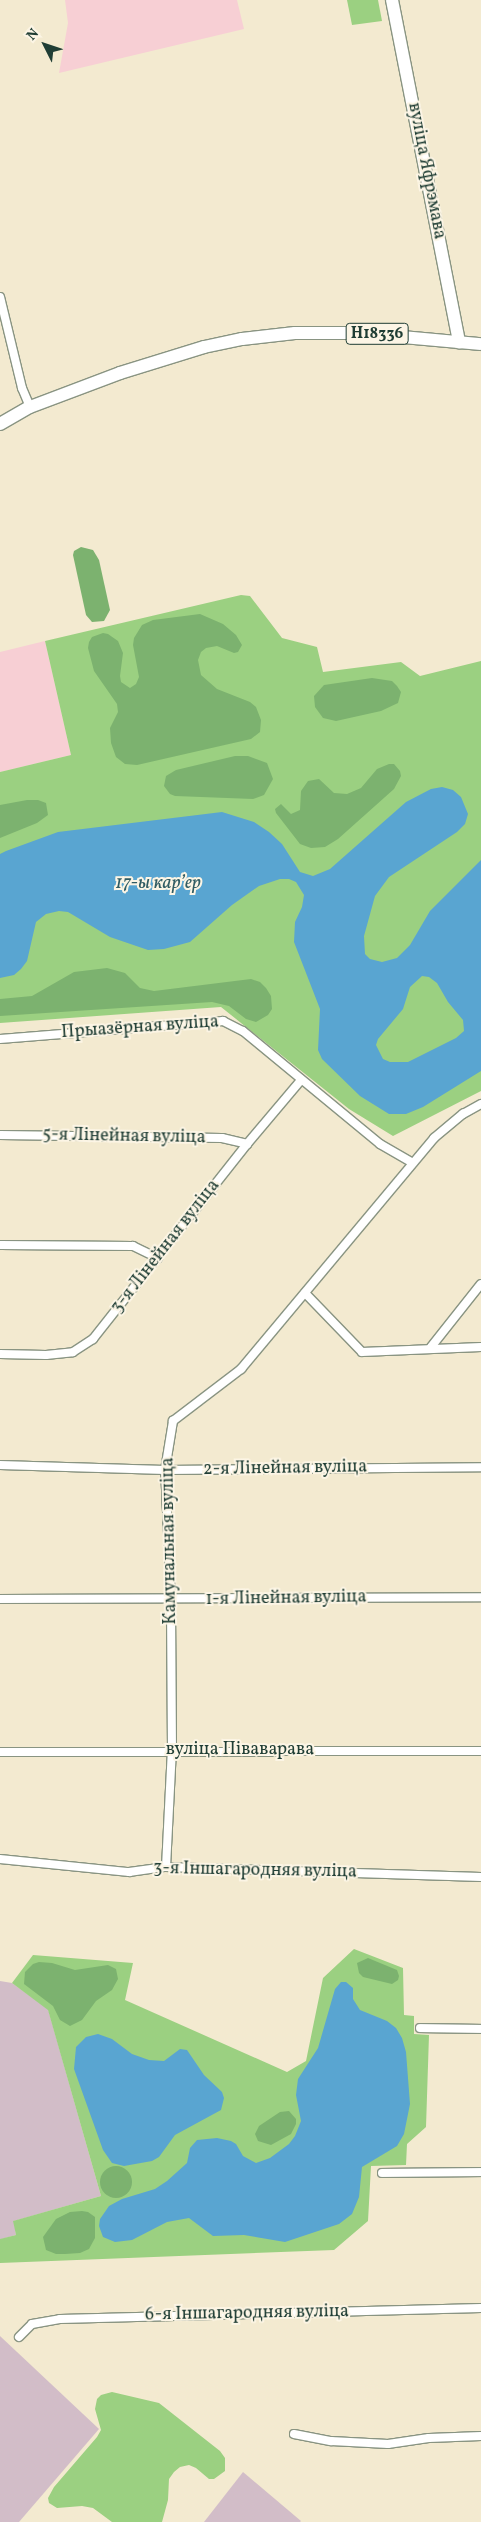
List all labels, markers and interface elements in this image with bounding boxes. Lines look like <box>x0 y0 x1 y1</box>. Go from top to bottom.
north arrow <box>20 20 70 70</box>
text: N <box>23 25 44 45</box>
street label: вуліца Яфрэмава <box>402 101 450 241</box>
road number: Н18336 <box>344 320 410 348</box>
water label: 17-ы кар’ер <box>115 873 201 895</box>
street label: Прыазёрная вуліца <box>61 1012 219 1044</box>
street label: 5-я Лінейная вуліца <box>42 1125 206 1149</box>
street label: 3-я Лінейная вуліца <box>107 1176 225 1318</box>
street label: Камунальная вуліца <box>158 1457 182 1625</box>
street label: 2-я Лінейная вуліца <box>203 1457 367 1481</box>
street label: 1-я Лінейная вуліца <box>205 1587 367 1611</box>
street label: вуліца Піваварава <box>166 1739 314 1761</box>
street label: 3-я Іншагародняя вуліца <box>153 1858 357 1884</box>
street label: 6-я Іншагародняя вуліца <box>145 2301 349 2327</box>

